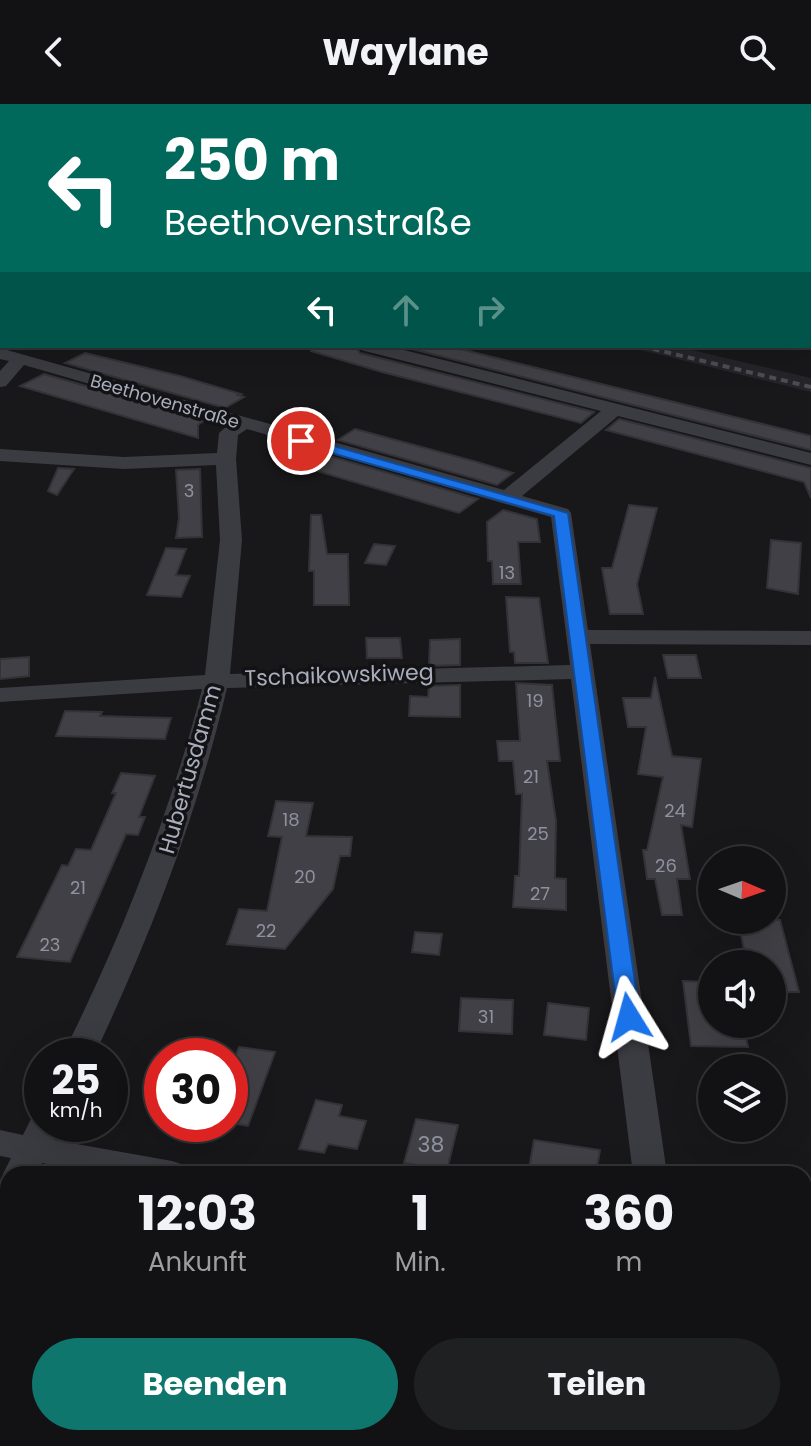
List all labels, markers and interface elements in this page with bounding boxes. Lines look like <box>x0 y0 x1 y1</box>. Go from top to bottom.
text: Waylane <box>322 27 489 78</box>
icon: back <box>32 30 76 74</box>
icon: search <box>735 30 779 74</box>
text: 250 m <box>164 121 340 200</box>
icon: left <box>32 136 136 240</box>
text: Beethovenstraße <box>164 197 472 248</box>
icon: left <box>300 288 344 332</box>
icon: ahead <box>384 288 428 332</box>
icon: right <box>468 288 512 332</box>
street label: Beethovenstraße <box>88 368 242 434</box>
pin <box>267 407 335 475</box>
icon: arrive <box>279 419 323 463</box>
house number: 3 <box>184 478 194 503</box>
house number: 13 <box>499 560 515 585</box>
street label: Tschaikowskiweg <box>244 656 434 694</box>
street label: Hubertusdamm <box>151 681 229 857</box>
house number: 19 <box>526 688 544 713</box>
house number: 21 <box>523 764 539 789</box>
house number: 24 <box>664 798 686 823</box>
house number: 18 <box>282 807 300 832</box>
house number: 25 <box>527 821 549 846</box>
north arrow <box>698 846 786 934</box>
map controls <box>698 846 786 1142</box>
house number: 26 <box>655 853 677 878</box>
house number: 20 <box>294 864 316 889</box>
house number: 21 <box>70 875 86 900</box>
house number: 27 <box>530 881 550 906</box>
house number: 22 <box>256 918 276 943</box>
house number: 23 <box>40 932 60 957</box>
button: sound <box>698 950 786 1038</box>
position arrow <box>587 975 671 1059</box>
house number: 31 <box>478 1004 494 1029</box>
speed limit sign: 30 <box>144 1038 248 1142</box>
text: 25 <box>52 1052 100 1108</box>
button: layers <box>698 1054 786 1142</box>
text: km/h <box>49 1096 103 1124</box>
house number: 38 <box>418 1129 444 1160</box>
text: 12:03 <box>138 1180 257 1247</box>
text: 1 <box>411 1180 429 1247</box>
text: 360 <box>583 1180 674 1247</box>
text: Ankunft <box>148 1244 247 1280</box>
text: Min. <box>395 1244 446 1280</box>
text: m <box>615 1244 642 1280</box>
button: Beenden <box>32 1338 398 1430</box>
button: Teilen <box>414 1338 780 1430</box>

